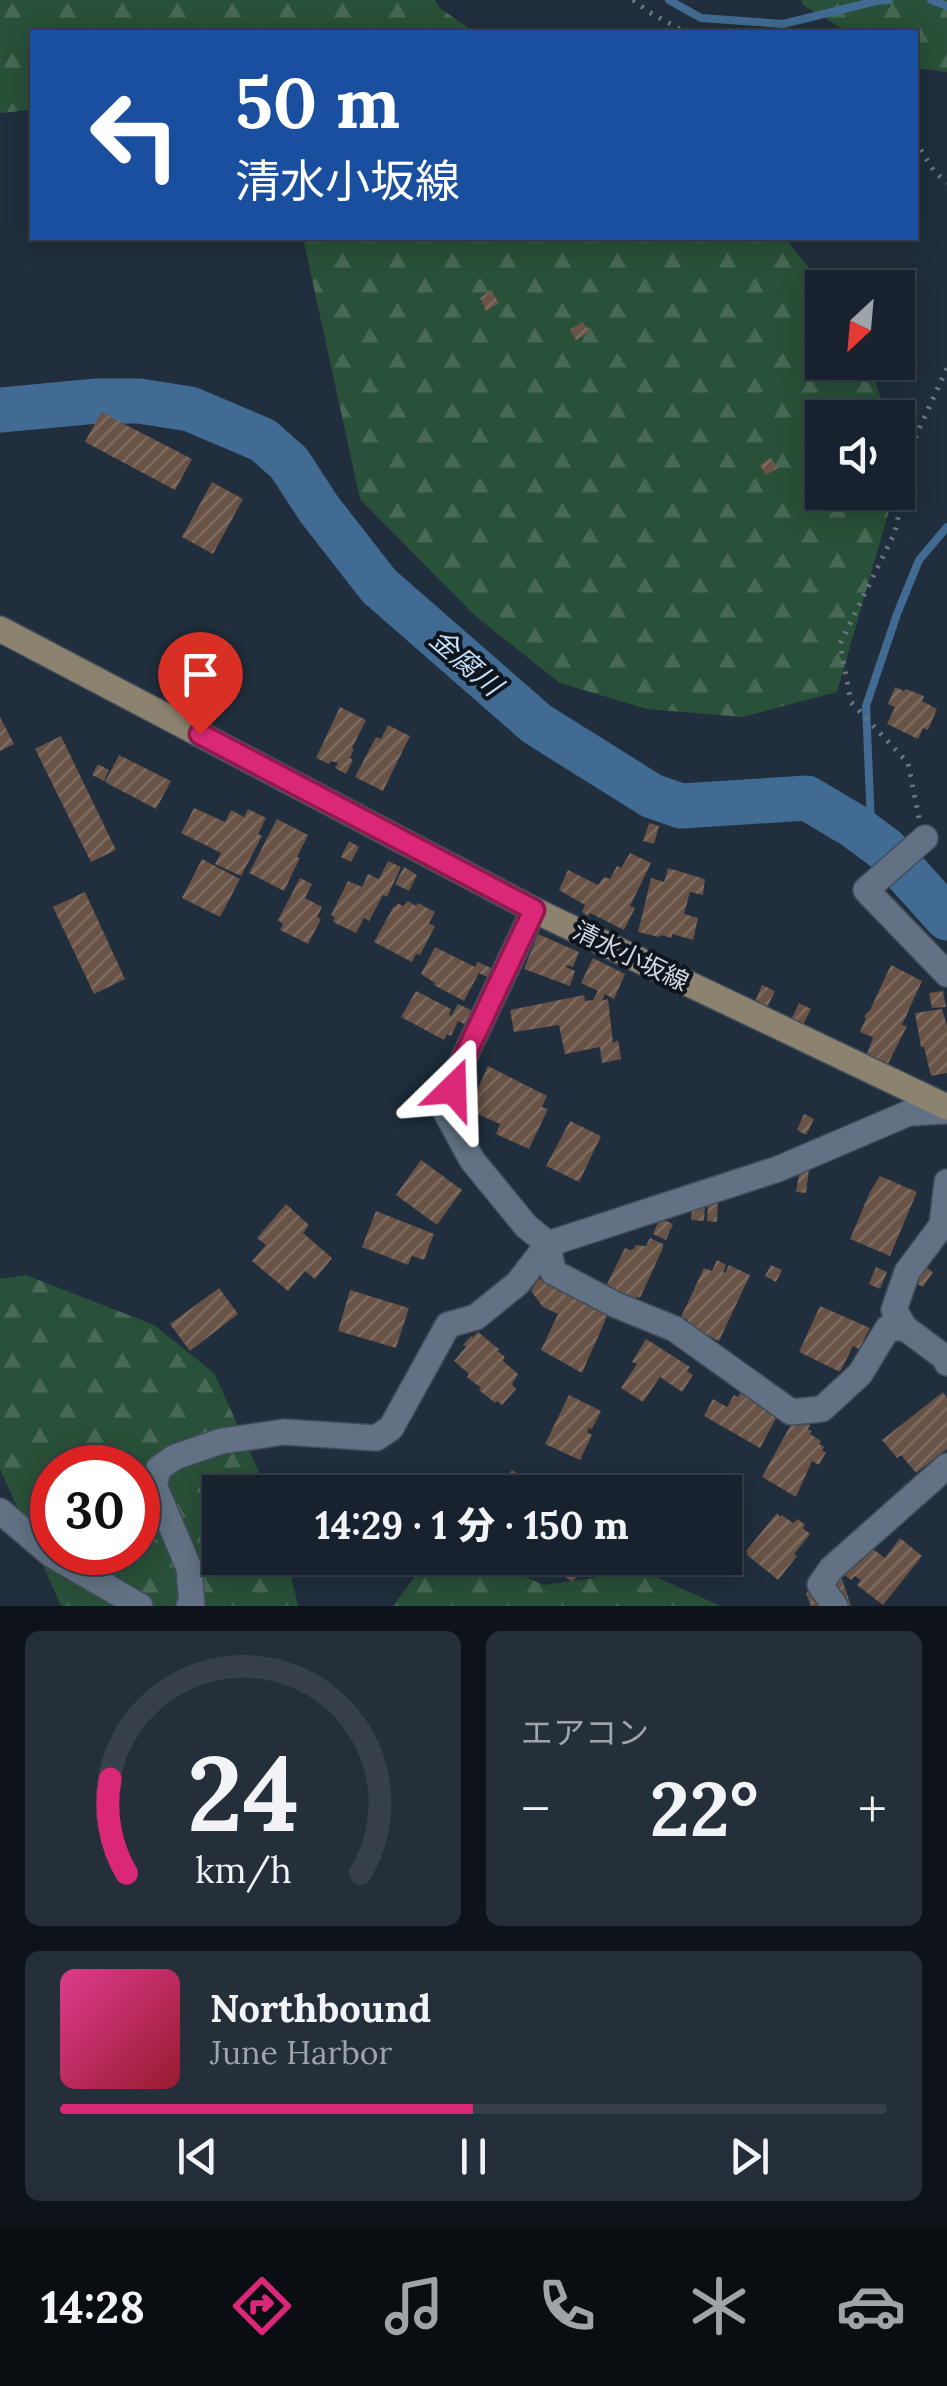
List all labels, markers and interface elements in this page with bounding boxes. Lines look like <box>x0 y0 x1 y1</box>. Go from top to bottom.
text: 50 m <box>235 58 400 147</box>
icon: left <box>70 70 200 200</box>
text: 清水小坂線 <box>235 152 460 209</box>
north arrow <box>805 270 915 380</box>
map controls <box>805 270 915 510</box>
button: sound <box>805 400 915 510</box>
water label: 金腐川 <box>422 621 512 705</box>
pin <box>158 632 243 735</box>
icon: arrive <box>173 647 228 702</box>
street label: 清水小坂線 <box>568 914 694 998</box>
position arrow <box>401 1037 505 1141</box>
speed limit sign: 30 <box>30 1445 160 1575</box>
text: 14:29 · 1 分 · 150 m <box>315 1501 629 1549</box>
text: エアコン <box>521 1712 649 1753</box>
text: 24 <box>187 1726 299 1859</box>
text: 22° <box>650 1761 758 1857</box>
text: − <box>521 1774 550 1844</box>
text: + <box>858 1774 887 1844</box>
text: km/h <box>195 1847 291 1893</box>
text: Northbound <box>210 1984 431 2032</box>
text: June Harbor <box>210 2032 392 2073</box>
icon: previous <box>170 2129 225 2184</box>
icon: pause <box>446 2129 501 2184</box>
icon: next <box>722 2129 777 2184</box>
icon: directions <box>227 2271 297 2341</box>
icon: music <box>379 2271 449 2341</box>
icon: phone <box>532 2271 602 2341</box>
icon: climate <box>684 2271 754 2341</box>
icon: car <box>836 2271 906 2341</box>
text: 14:28 <box>41 2278 145 2335</box>

